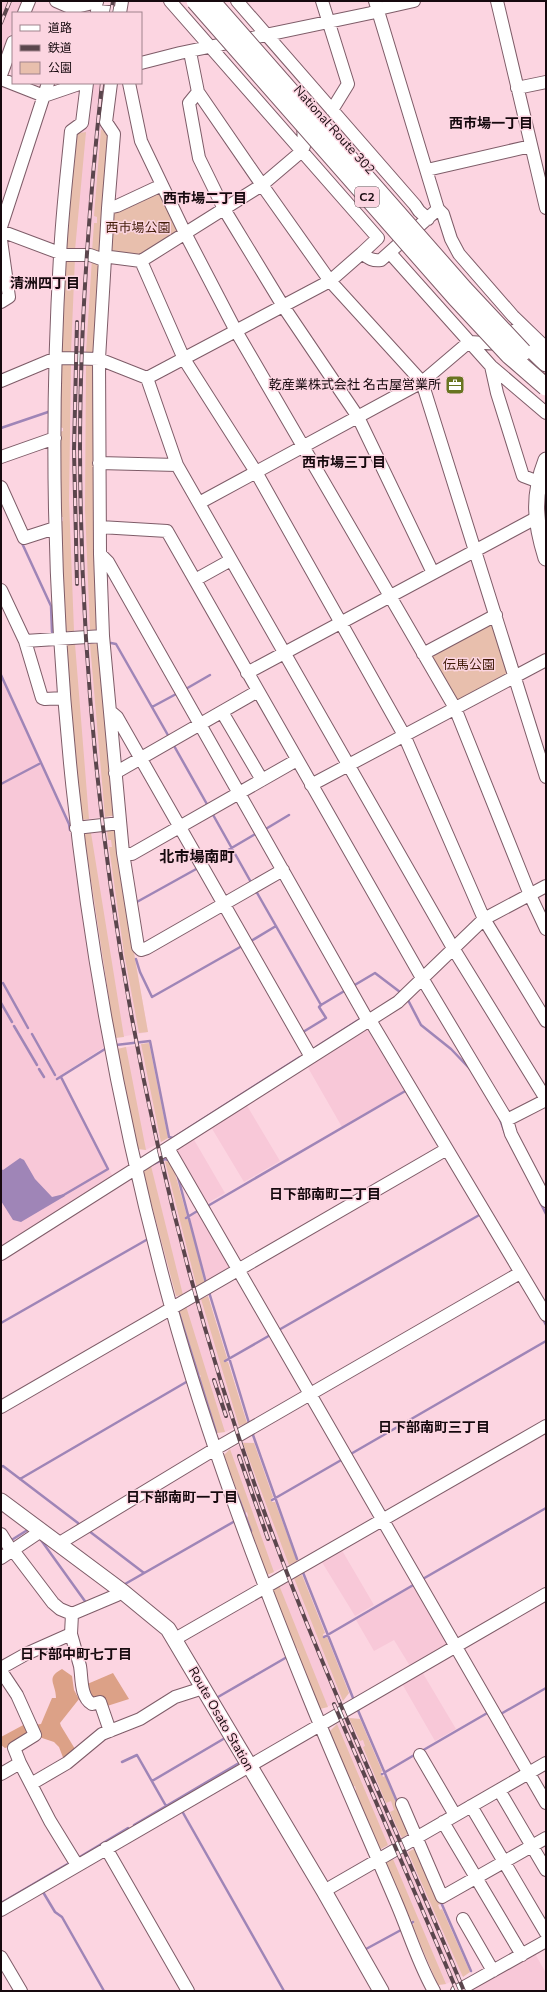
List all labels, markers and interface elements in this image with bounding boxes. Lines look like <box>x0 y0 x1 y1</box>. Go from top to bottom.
legend <box>12 12 142 84</box>
text: 道路 <box>48 20 72 36</box>
text: 鉄道 <box>48 40 72 56</box>
text: 公園 <box>48 60 72 76</box>
street label: National Route 302 <box>289 82 379 178</box>
district label: 西市場一丁目 <box>449 114 533 133</box>
road number: C2 <box>355 187 379 207</box>
district label: 西市場二丁目 <box>163 189 247 208</box>
park label: 西市場公園 <box>105 219 171 237</box>
district label: 清洲四丁目 <box>10 274 80 293</box>
office icon: 乾産業株式会社 名古屋営業所 <box>444 374 466 396</box>
place label: 乾産業株式会社 名古屋営業所 <box>269 376 441 394</box>
district label: 西市場三丁目 <box>302 453 386 472</box>
park label: 伝馬公園 <box>443 656 495 674</box>
district label: 北市場南町 <box>159 847 235 867</box>
district label: 日下部南町二丁目 <box>269 1185 381 1204</box>
district label: 日下部南町三丁目 <box>378 1418 490 1437</box>
district label: 日下部南町一丁目 <box>126 1488 238 1507</box>
district label: 日下部中町七丁目 <box>20 1645 132 1664</box>
street label: Route Osato Station <box>184 1664 258 1774</box>

